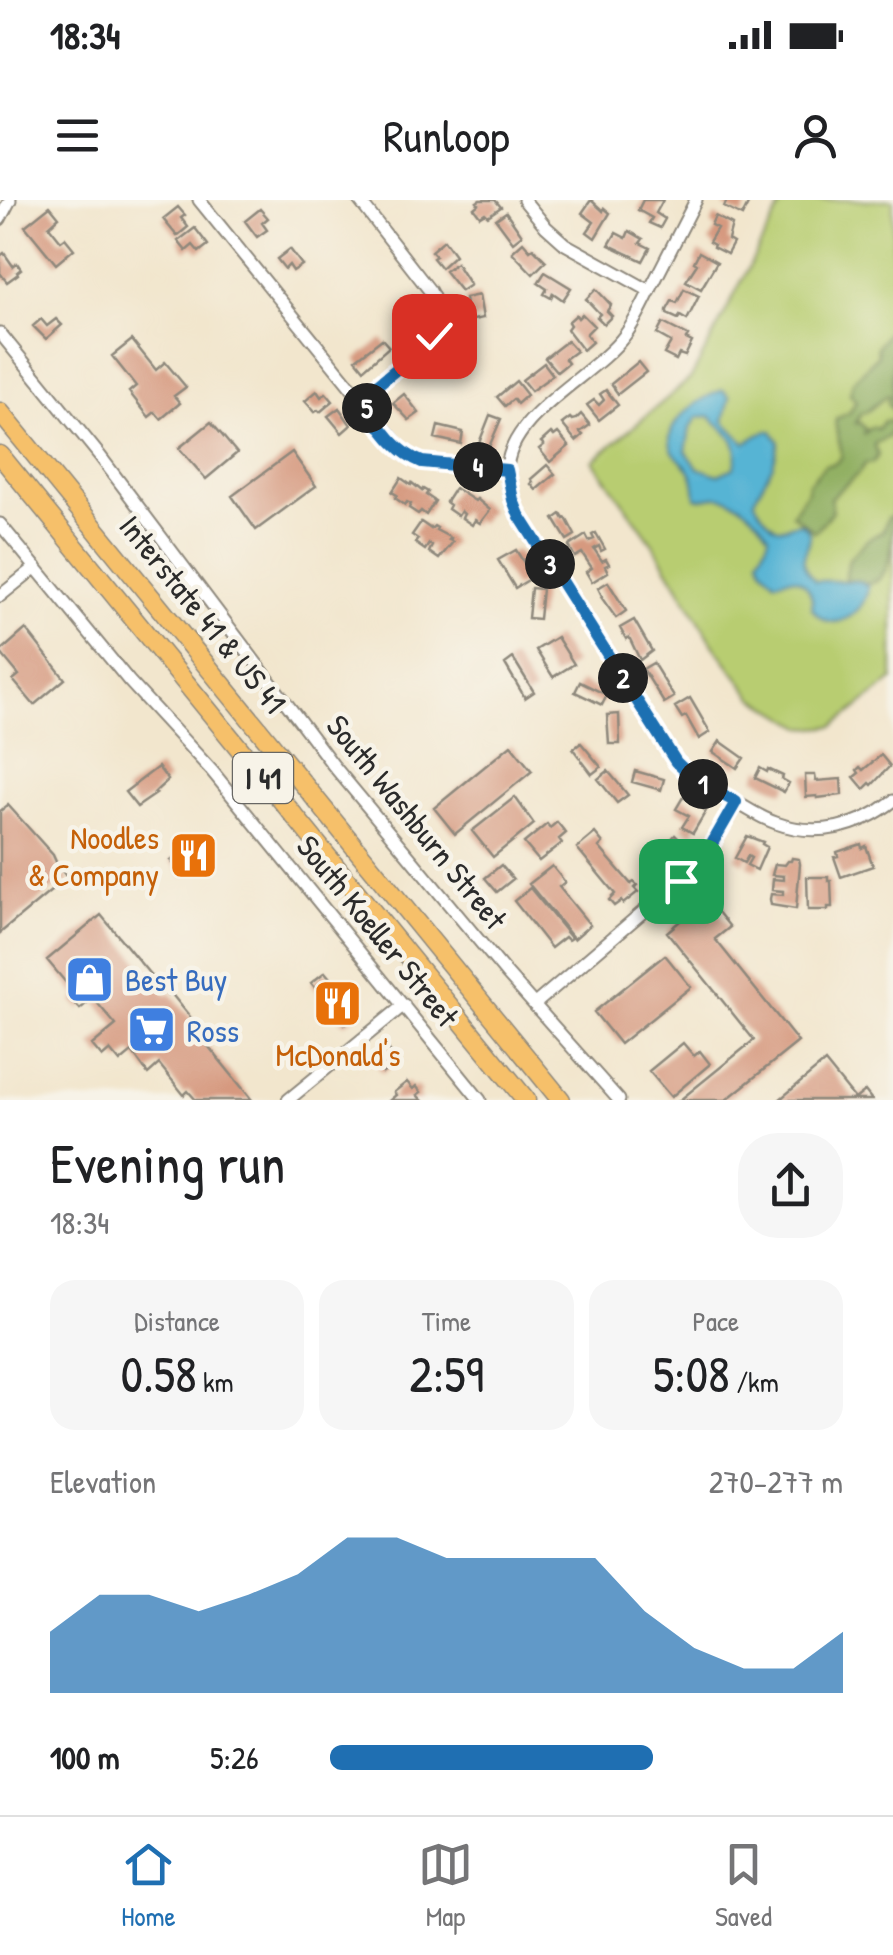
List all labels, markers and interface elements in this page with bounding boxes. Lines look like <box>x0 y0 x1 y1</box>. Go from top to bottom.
text: 18:34 <box>50 9 120 61</box>
text: Runloop <box>383 105 510 166</box>
icon: menu <box>50 108 105 163</box>
icon: person <box>788 108 843 163</box>
pin <box>392 294 477 379</box>
icon: check <box>407 309 462 364</box>
pin: 5 <box>342 383 392 433</box>
text: 5 <box>361 389 373 427</box>
pin: 4 <box>453 442 503 492</box>
text: 4 <box>473 448 483 486</box>
street label: Interstate 41 & US 41 <box>110 506 296 722</box>
pin: 3 <box>525 539 575 589</box>
text: 3 <box>544 545 556 583</box>
pin: 2 <box>598 653 648 703</box>
text: 2 <box>616 659 630 697</box>
street label: South Washburn Street <box>317 706 518 939</box>
road number: I 41 <box>233 753 293 803</box>
pin: 1 <box>678 759 728 809</box>
text: 1 <box>698 765 708 803</box>
place label: Noodles & Company <box>28 816 159 896</box>
street label: South Koeller Street <box>287 826 469 1037</box>
restaurant icon: Noodles & Company <box>168 829 220 881</box>
pin <box>639 839 724 924</box>
icon: arrive <box>654 854 709 909</box>
shop icon: Best Buy <box>64 953 116 1005</box>
place label: Best Buy <box>125 958 227 1001</box>
restaurant icon: McDonald's <box>312 978 364 1030</box>
supermarket icon: Ross <box>126 1004 178 1056</box>
place label: Ross <box>187 1009 239 1052</box>
place label: McDonald's <box>275 1033 401 1076</box>
text: Evening run <box>50 1126 285 1200</box>
button: share <box>738 1133 843 1238</box>
text: 18:34 <box>50 1201 109 1244</box>
text: Distance <box>134 1302 220 1340</box>
text: Time <box>422 1302 471 1340</box>
text: Pace <box>693 1302 739 1340</box>
text: 0.58 <box>121 1340 197 1408</box>
text: 2:59 <box>409 1340 484 1408</box>
text: 5:08 <box>653 1340 730 1408</box>
text: km <box>197 1363 234 1401</box>
text: /km <box>730 1363 779 1401</box>
text: Elevation <box>50 1460 156 1503</box>
text: 270–277 m <box>709 1460 843 1503</box>
text: 100 m <box>50 1736 119 1779</box>
text: 5:26 <box>210 1736 259 1779</box>
tab: Home <box>121 1837 176 1935</box>
tab: Map <box>418 1837 473 1935</box>
tab: Saved <box>715 1837 772 1935</box>

